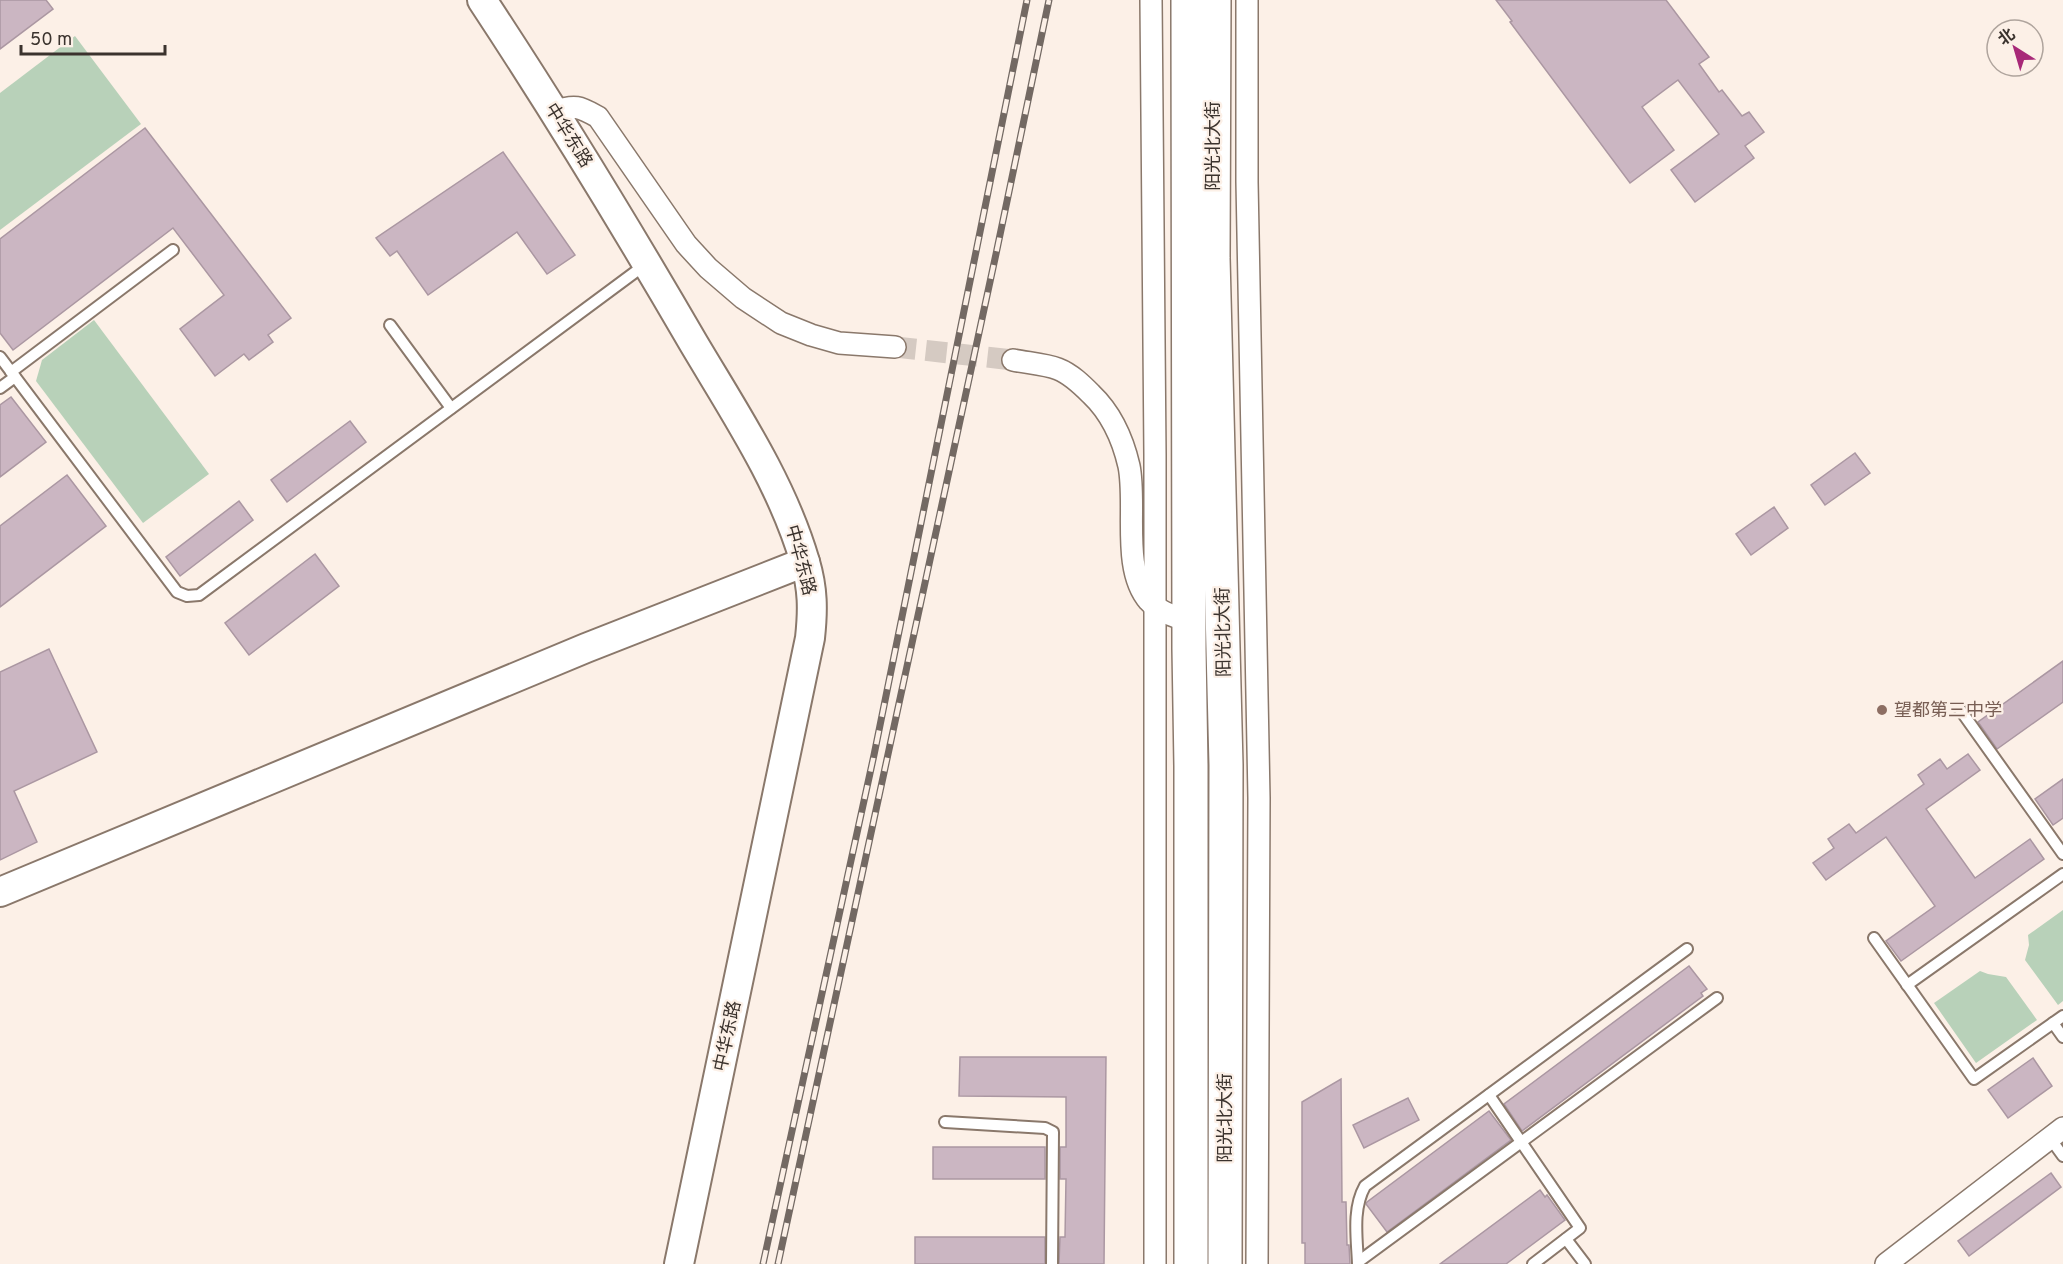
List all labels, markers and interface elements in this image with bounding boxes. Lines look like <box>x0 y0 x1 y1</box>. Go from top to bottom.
scale bar <box>21 18 165 56</box>
north arrow <box>1985 18 2045 78</box>
text: 北 <box>1995 25 2020 50</box>
text: 50 m <box>30 29 72 52</box>
street label: 中华东路 <box>539 99 597 172</box>
street label: 阳光北大街 <box>1203 101 1226 191</box>
street label: 中华东路 <box>779 523 820 598</box>
street label: 阳光北大街 <box>1212 587 1237 677</box>
place label: 望都第三中学 <box>1894 700 2002 723</box>
marker: 望都第三中学 <box>1875 703 1889 717</box>
street label: 中华东路 <box>710 999 747 1074</box>
street label: 阳光北大街 <box>1215 1073 1238 1163</box>

